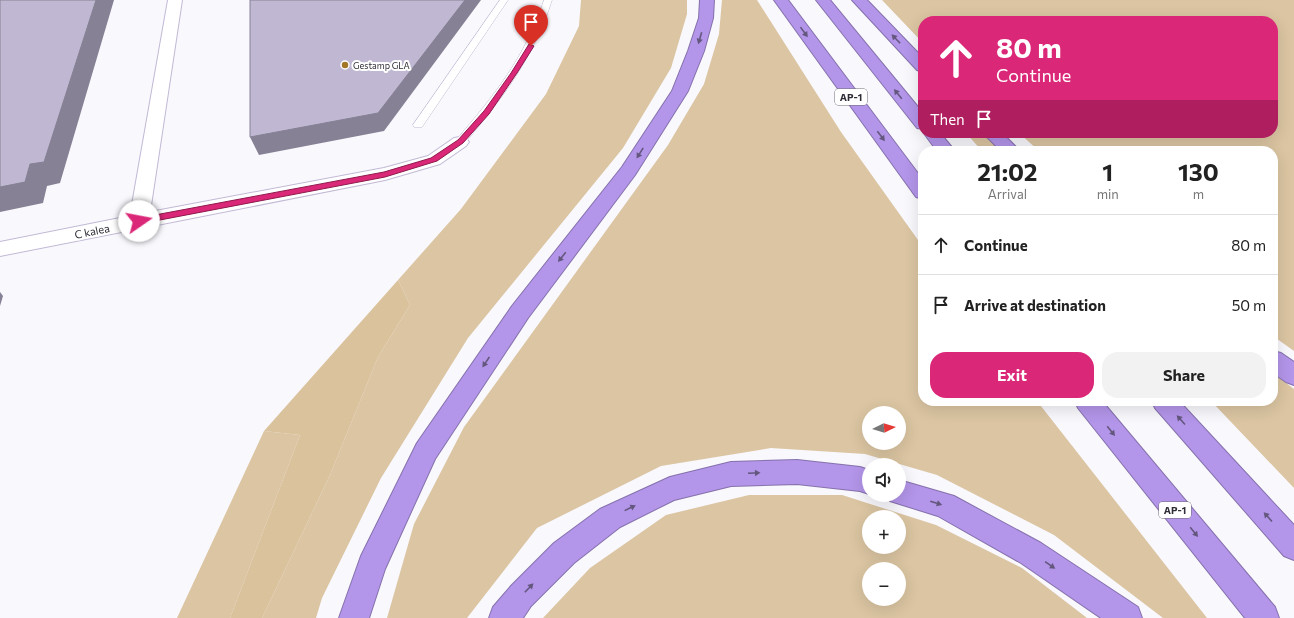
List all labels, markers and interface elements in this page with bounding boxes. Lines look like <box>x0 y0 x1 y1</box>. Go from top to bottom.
pin <box>514 5 548 46</box>
icon: arrive <box>520 11 542 33</box>
one-way arrow <box>800 26 808 37</box>
text: 80 m <box>996 30 1062 64</box>
one-way arrow <box>697 32 703 44</box>
icon: ahead <box>930 32 982 84</box>
one-way arrow <box>891 34 901 44</box>
marker: Gestamp GLA <box>340 60 350 70</box>
place label: Gestamp GLA <box>353 60 410 71</box>
text: Continue <box>996 64 1071 86</box>
one-way arrow <box>894 88 903 99</box>
road number: AP-1 <box>835 89 867 105</box>
icon: arrive <box>973 108 995 130</box>
text: Then <box>930 110 965 128</box>
one-way arrow <box>877 131 885 142</box>
one-way arrow <box>637 147 644 159</box>
text: 21:02 <box>977 157 1038 186</box>
text: 1 <box>1102 157 1113 186</box>
text: 130 <box>1178 157 1219 186</box>
text: Arrival <box>988 186 1027 202</box>
text: min <box>1097 186 1119 202</box>
text: m <box>1193 186 1204 202</box>
position arrow <box>118 200 160 242</box>
street label: C kalea <box>73 221 111 241</box>
icon: ahead <box>930 234 952 256</box>
text: Continue <box>964 236 1028 254</box>
text: 80 m <box>1231 236 1266 254</box>
one-way arrow <box>558 251 567 262</box>
icon: arrive <box>930 294 952 316</box>
text: Arrive at destination <box>964 296 1106 314</box>
text: 50 m <box>1232 296 1266 314</box>
button: Exit <box>930 352 1094 398</box>
button: Share <box>1102 352 1266 398</box>
one-way arrow <box>482 357 490 367</box>
north arrow <box>862 406 906 450</box>
map controls <box>862 406 906 606</box>
one-way arrow <box>1176 415 1186 425</box>
one-way arrow <box>1107 426 1116 437</box>
button: sound <box>862 458 906 502</box>
one-way arrow <box>748 470 761 476</box>
one-way arrow <box>931 500 943 506</box>
road number: AP-1 <box>1159 502 1191 518</box>
one-way arrow <box>624 505 636 511</box>
button: + <box>862 510 906 554</box>
one-way arrow <box>1263 512 1273 522</box>
one-way arrow <box>1189 526 1198 537</box>
one-way arrow <box>1045 561 1055 569</box>
button: − <box>862 562 906 606</box>
one-way arrow <box>524 583 534 593</box>

